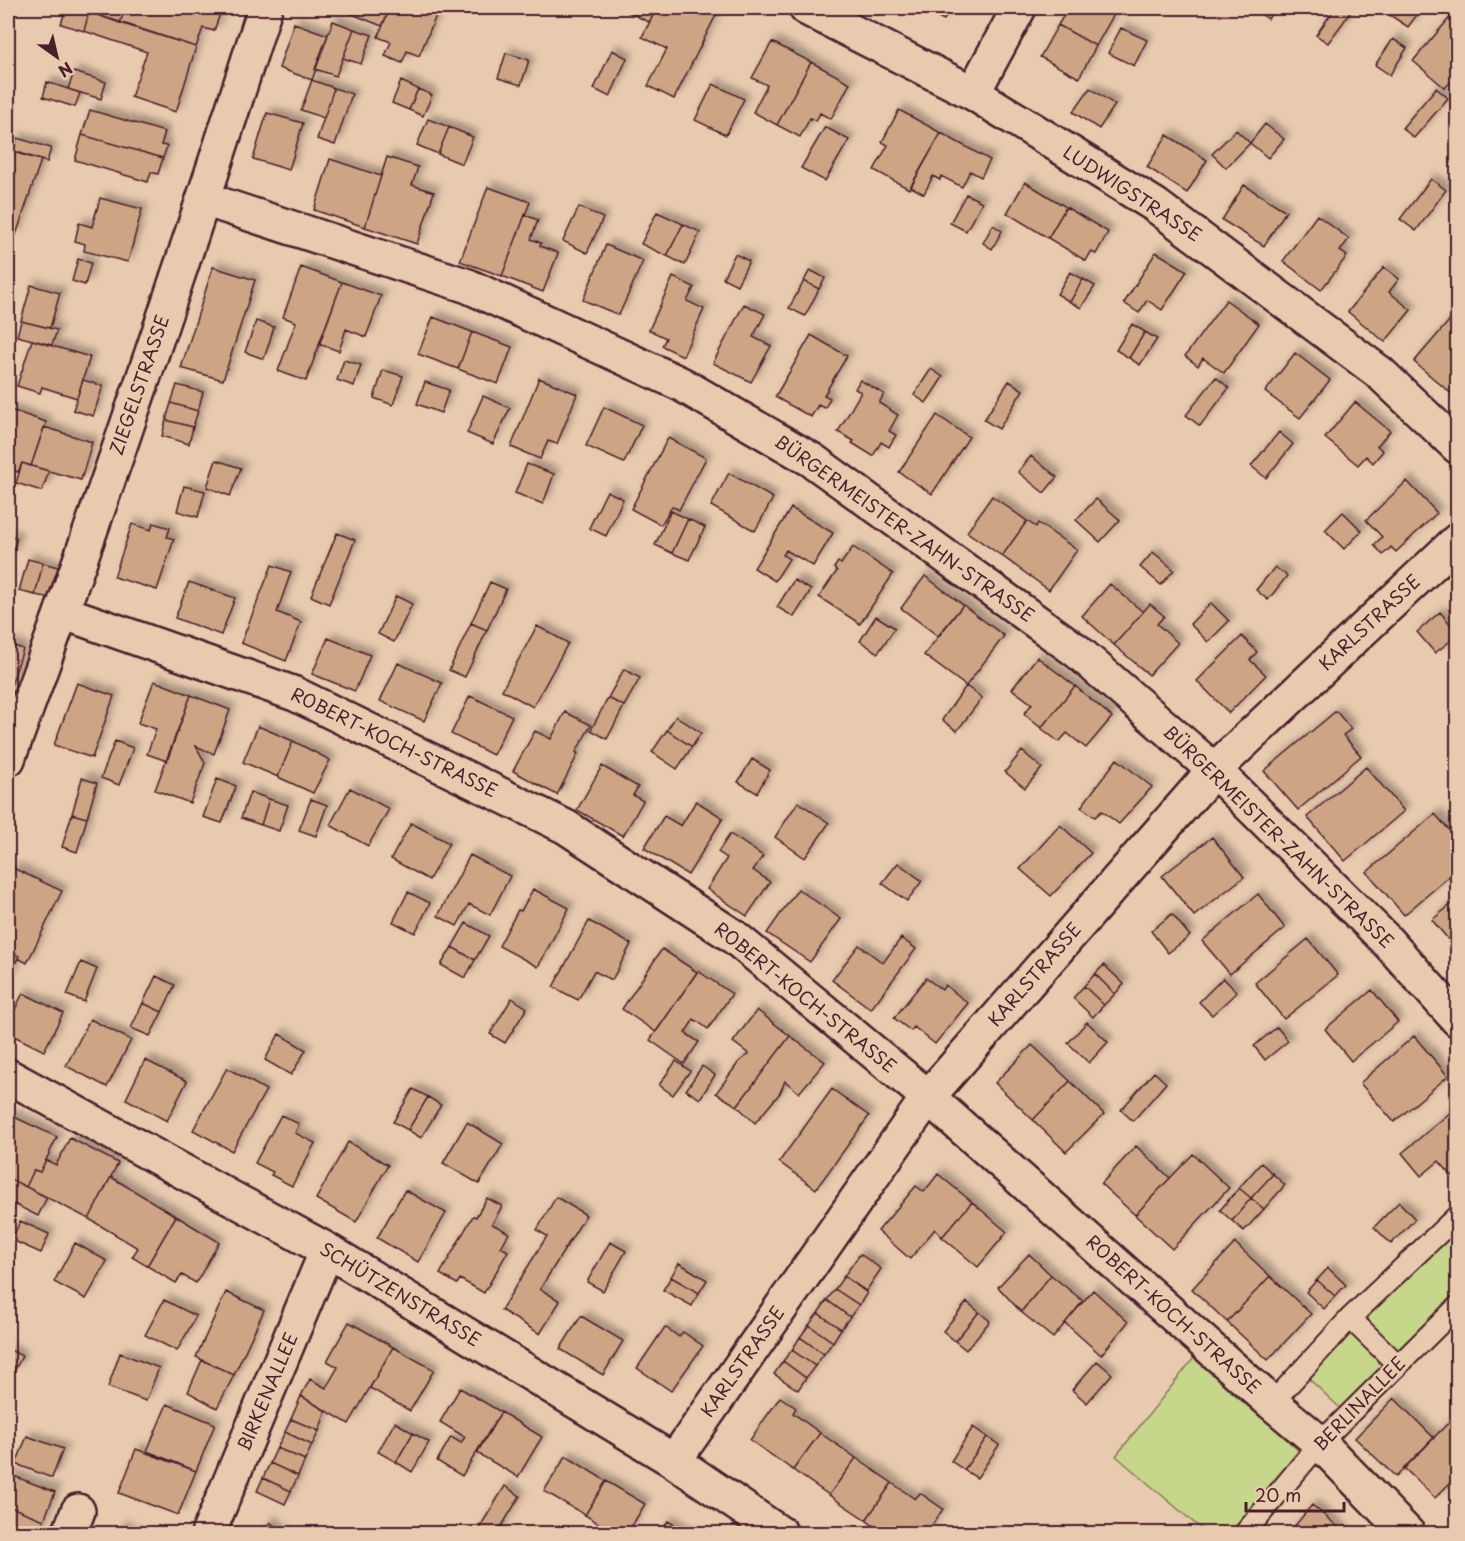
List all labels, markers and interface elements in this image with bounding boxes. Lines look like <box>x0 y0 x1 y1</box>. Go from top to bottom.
north arrow <box>27 27 87 87</box>
text: N <box>54 57 78 84</box>
street label: LUDWIGSTRASSE <box>1058 138 1207 248</box>
street label: ZIEGELSTRASSE <box>102 311 175 458</box>
street label: BÜRGERMEISTER-ZAHN-STRASSE <box>770 427 1040 628</box>
street label: KARLSTRASSE <box>1312 568 1426 676</box>
street label: ROBERT-KOCH-STRASSE <box>287 680 503 804</box>
street label: BÜRGERMEISTER-ZAHN-STRASSE <box>1158 718 1400 954</box>
street label: ROBERT-KOCH-STRASSE <box>709 915 903 1079</box>
street label: KARLSTRASSE <box>981 916 1087 1032</box>
street label: ROBERT-KOCH-STRASSE <box>1081 1228 1267 1400</box>
street label: SCHÜTZENSTRASSE <box>315 1235 486 1353</box>
street label: KARLSTRASSE <box>693 1300 790 1422</box>
street label: BIRKENALLEE <box>229 1328 304 1455</box>
street label: BERLINALLEE <box>1307 1350 1411 1456</box>
scale bar <box>1246 1475 1344 1513</box>
text: 20 m <box>1255 1481 1301 1508</box>

